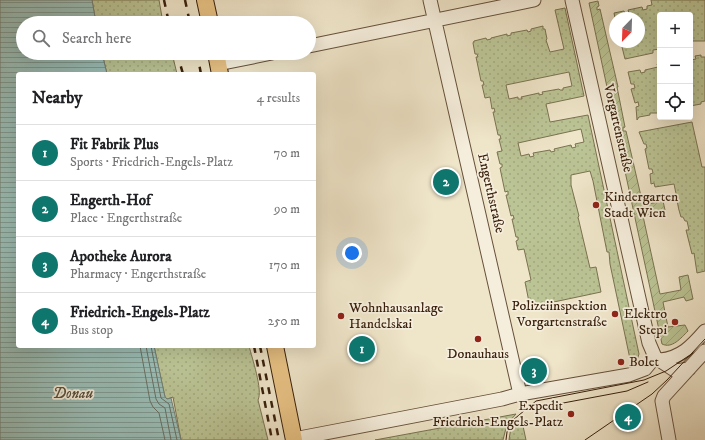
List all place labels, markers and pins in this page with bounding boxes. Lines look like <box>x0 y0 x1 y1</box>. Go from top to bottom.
pin: 2 <box>433 167 459 197</box>
place label: Kindergarten Stadt Wien <box>604 188 679 222</box>
marker: Kindergarten Stadt Wien <box>591 200 601 210</box>
place label: Polizeiinspektion Vorgartenstraße <box>512 297 608 331</box>
place label: Wohnhausanlage Handelskai <box>348 299 443 333</box>
place label: Elektro Stepi <box>624 305 667 339</box>
marker: Polizeiinspektion Vorgartenstraße <box>610 309 620 319</box>
marker: Wohnhausanlage Handelskai <box>336 311 346 321</box>
marker: Elektro Stepi <box>670 317 680 327</box>
pin: 1 <box>349 334 375 364</box>
marker: Donauhaus <box>473 334 483 344</box>
place label: Donauhaus <box>447 345 509 363</box>
place label: Bolet <box>629 353 660 371</box>
pin: 3 <box>521 356 547 386</box>
marker: Bolet <box>616 357 626 367</box>
place label: Expedit Friedrich-Engels-Platz <box>432 397 564 431</box>
pin: 4 <box>615 402 641 432</box>
marker: Expedit Friedrich-Engels-Platz <box>566 409 576 419</box>

